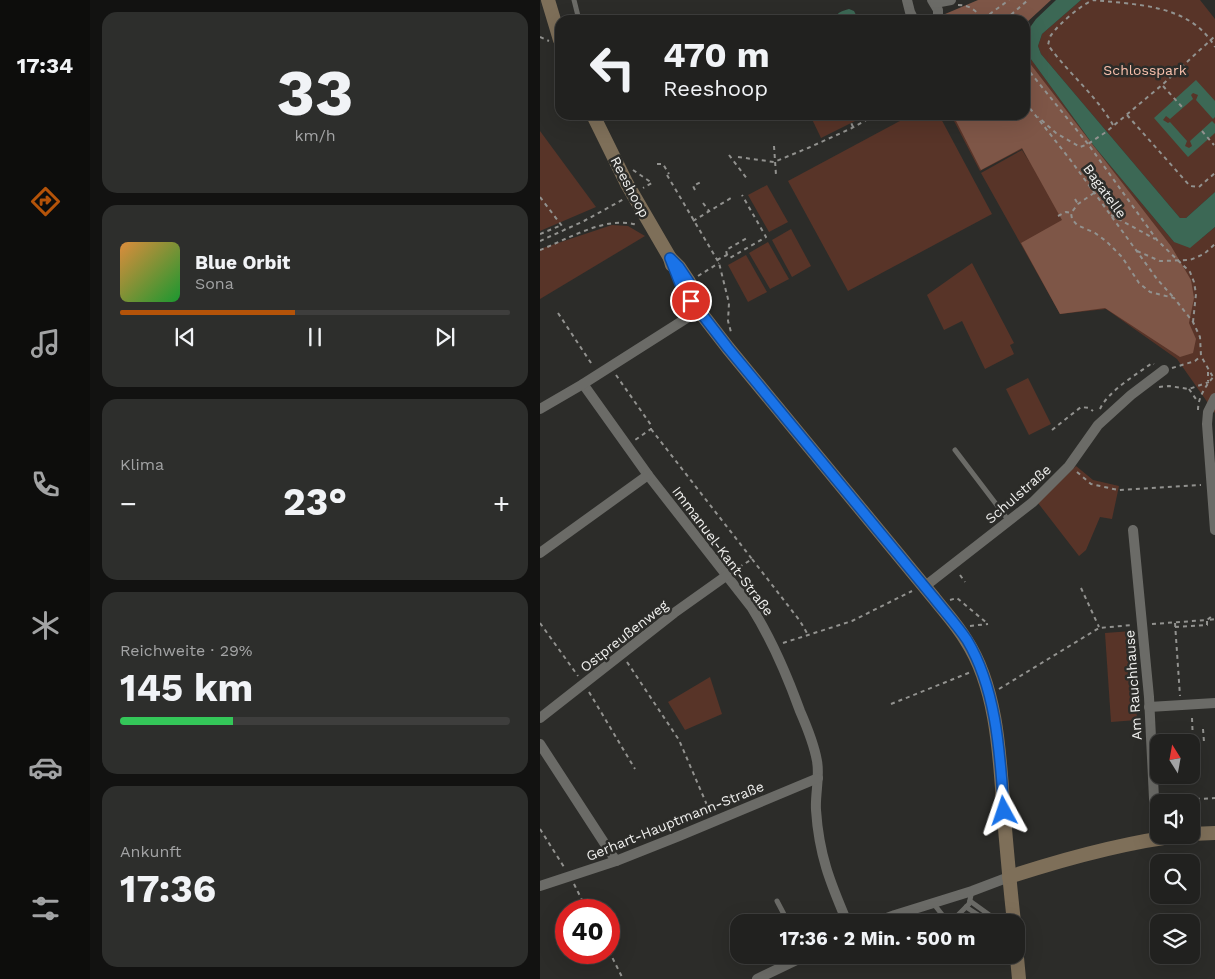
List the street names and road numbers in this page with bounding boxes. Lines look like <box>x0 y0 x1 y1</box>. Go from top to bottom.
street label: Reeshoop <box>607 154 653 220</box>
street label: Bagatelle <box>1080 161 1130 221</box>
street label: Schulstraße <box>982 461 1054 527</box>
street label: Immanuel-Kant-Straße <box>669 483 777 619</box>
street label: Ostpreußenweg <box>577 596 672 675</box>
street label: Am Rauchhause <box>1121 629 1145 741</box>
street label: Gerhart-Hauptmann-Straße <box>584 778 766 864</box>

